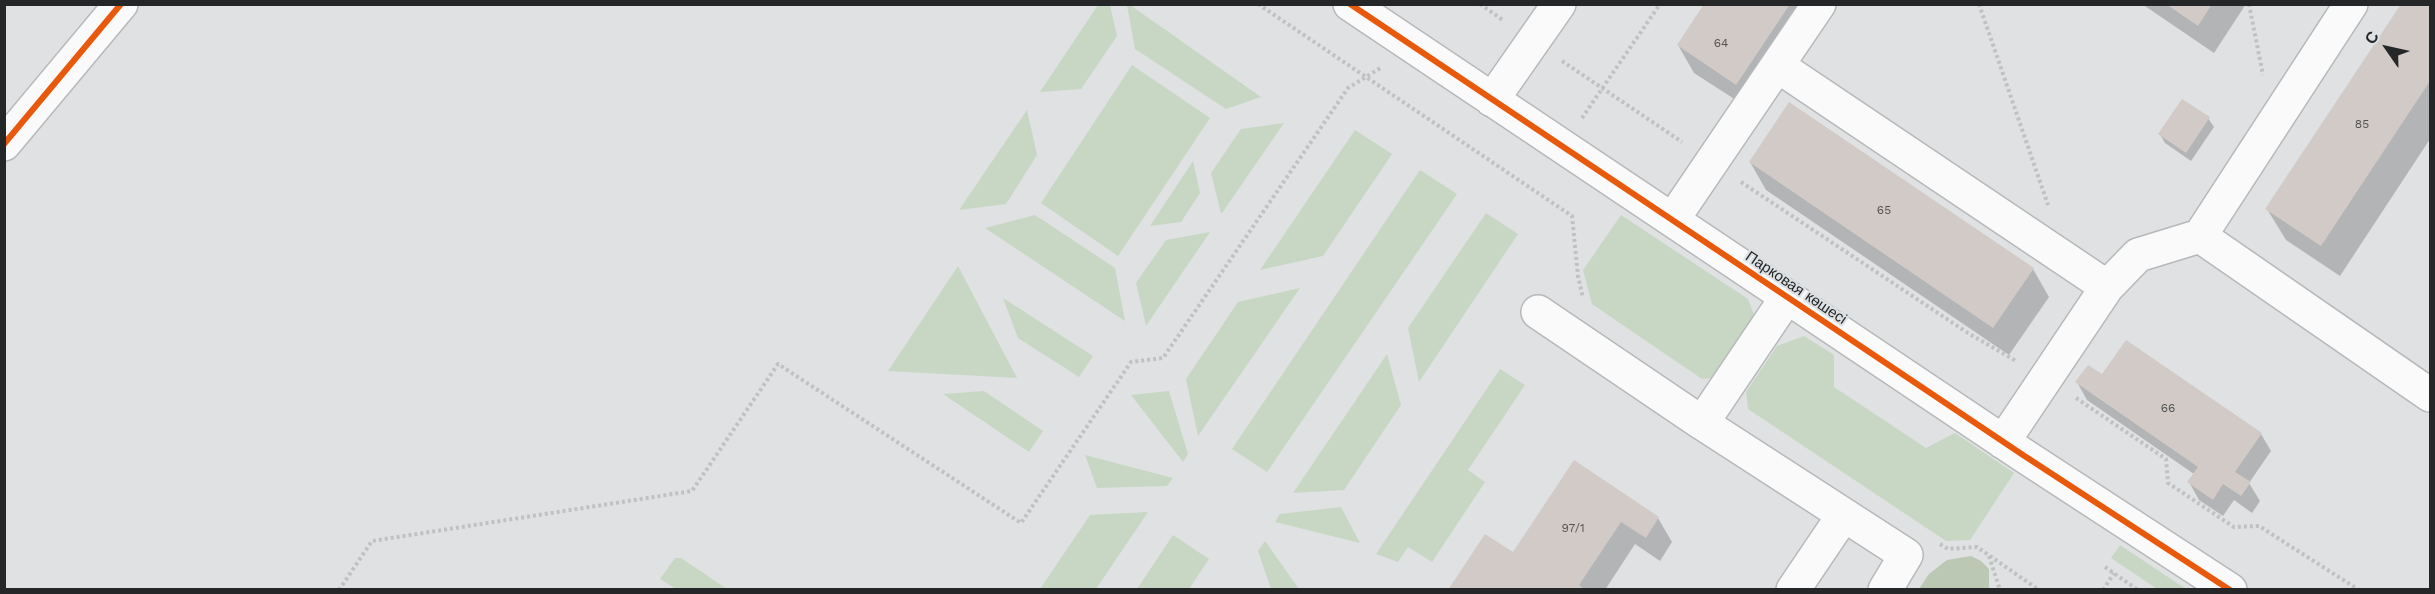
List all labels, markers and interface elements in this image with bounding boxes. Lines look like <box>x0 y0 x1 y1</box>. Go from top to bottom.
north arrow <box>2357 18 2417 78</box>
text: С <box>2361 28 2383 48</box>
house number: 64 <box>1714 36 1728 50</box>
house number: 85 <box>2355 117 2369 131</box>
house number: 65 <box>1877 203 1891 217</box>
street label: Парковая көшесі <box>1742 248 1850 328</box>
house number: 66 <box>2161 401 2175 415</box>
house number: 97/1 <box>1561 521 1585 535</box>

